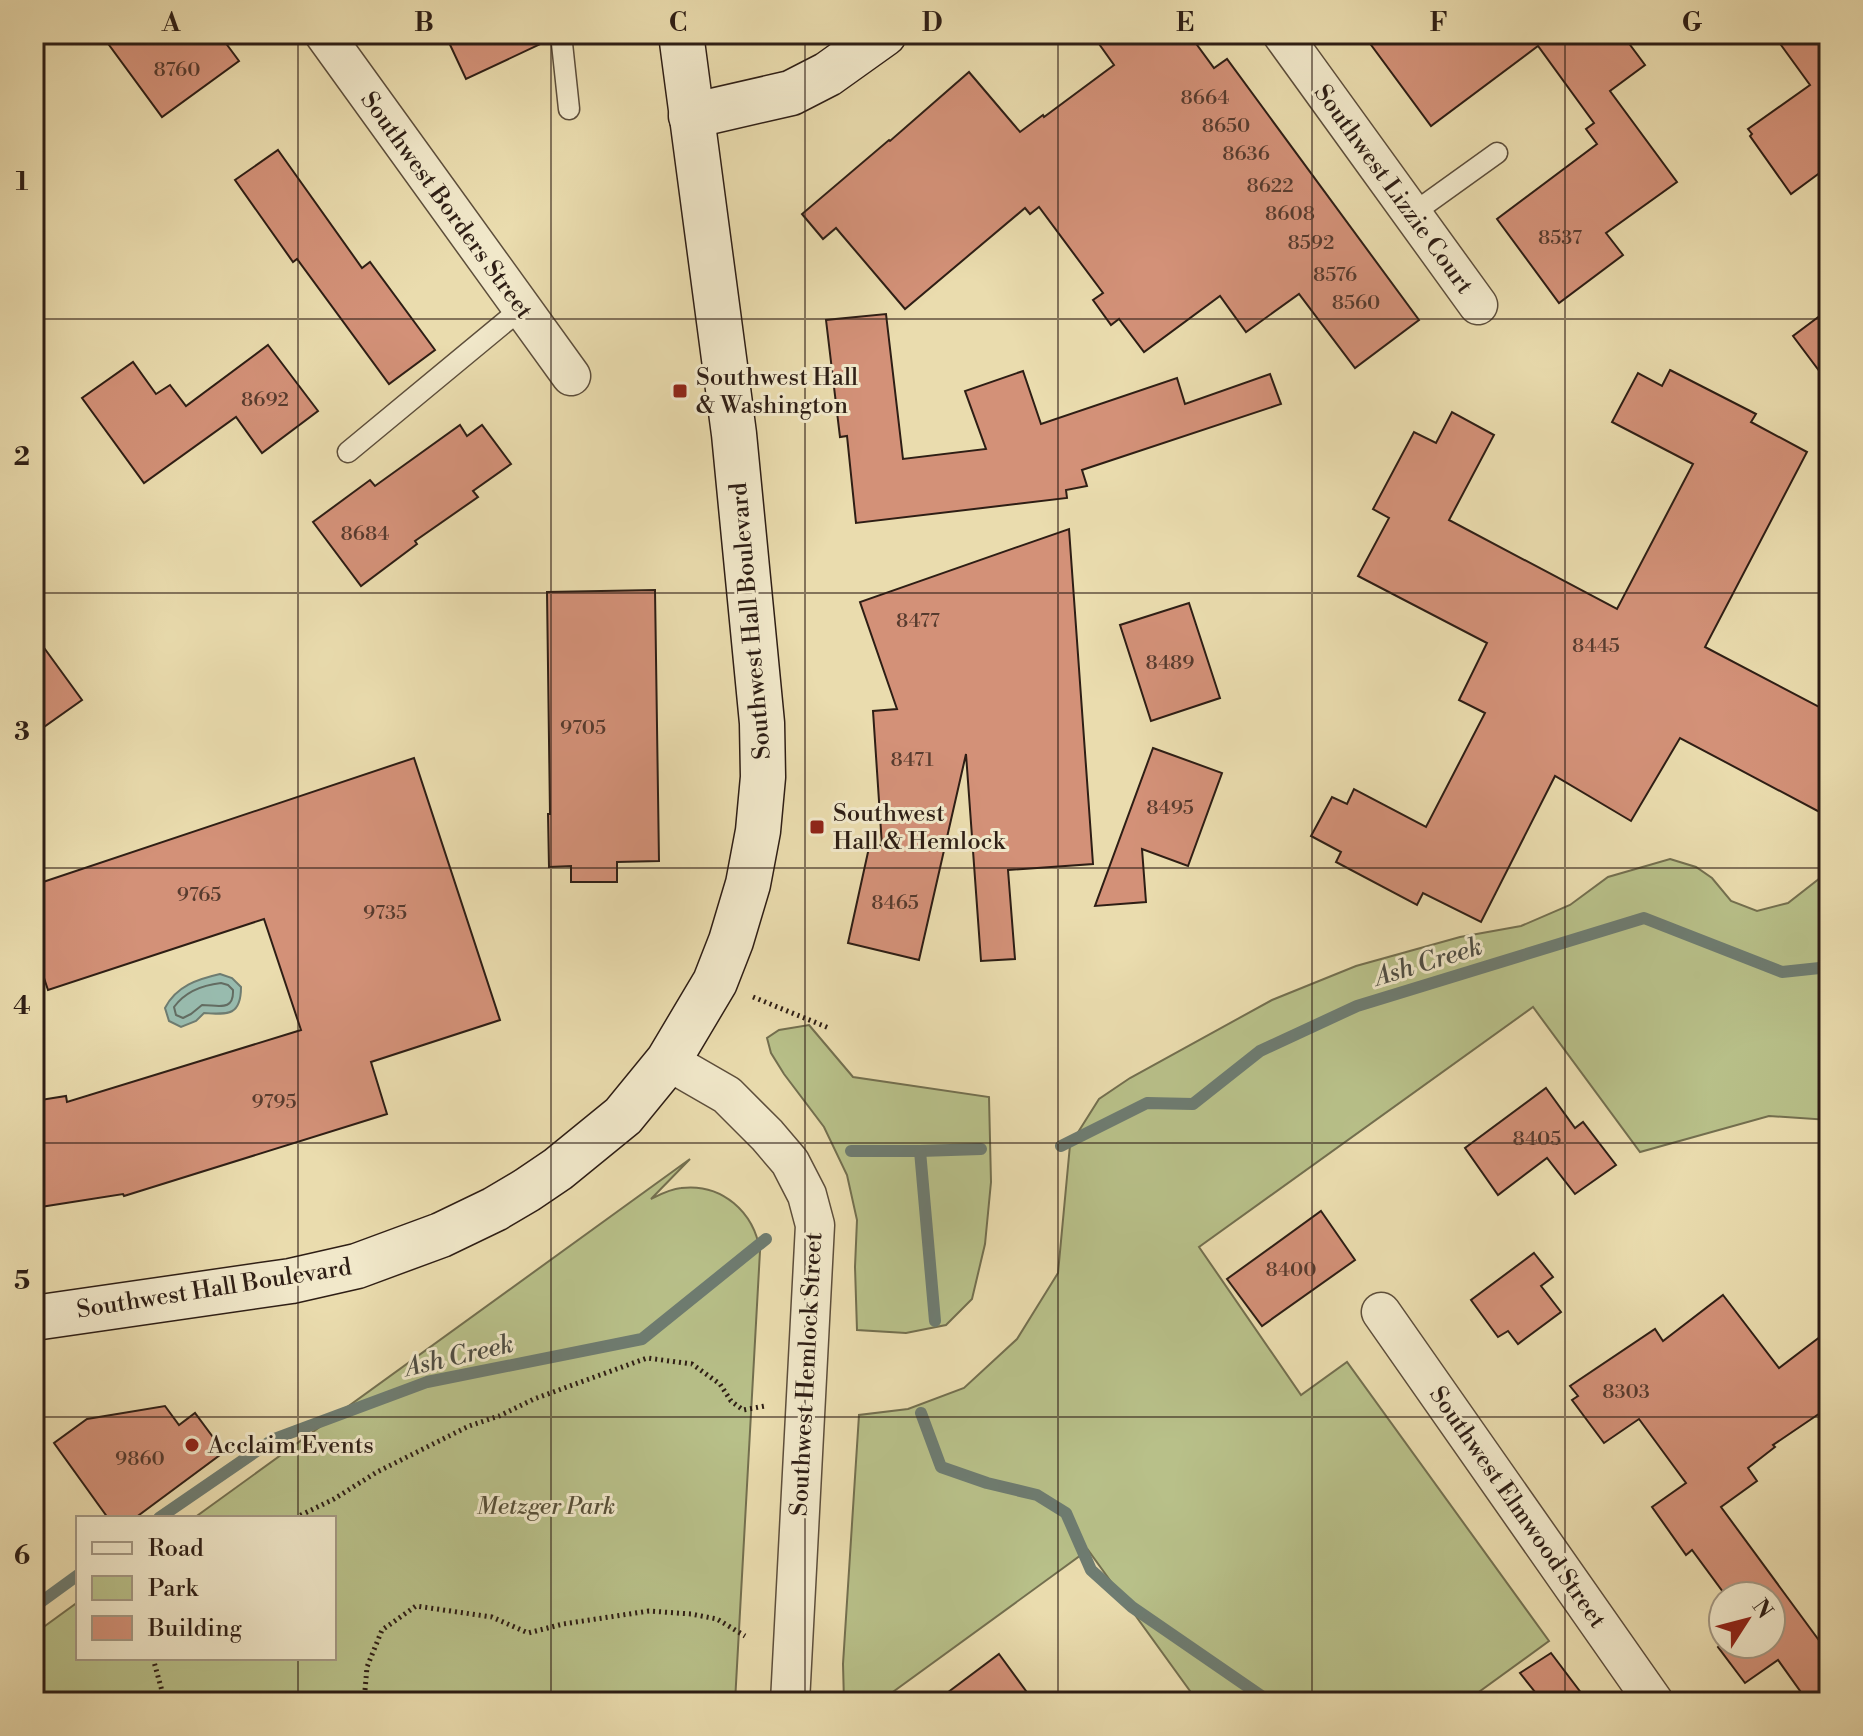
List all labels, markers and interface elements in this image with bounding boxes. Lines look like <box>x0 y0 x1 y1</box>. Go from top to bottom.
text: A <box>161 7 181 39</box>
text: B <box>414 7 434 39</box>
text: C <box>669 7 687 39</box>
text: D <box>922 7 942 39</box>
text: E <box>1176 7 1194 39</box>
text: F <box>1430 7 1448 39</box>
text: G <box>1682 7 1703 39</box>
house number: 8760 <box>154 58 200 83</box>
street label: Southwest Lizzie Court <box>1307 79 1480 301</box>
street label: Southwest Borders Street <box>354 86 539 326</box>
house number: 8664 <box>1181 86 1229 111</box>
house number: 8650 <box>1202 114 1250 139</box>
house number: 8636 <box>1222 142 1270 167</box>
text: 1 <box>16 166 29 198</box>
house number: 8622 <box>1246 174 1294 199</box>
house number: 8608 <box>1265 202 1315 227</box>
house number: 8537 <box>1538 226 1582 251</box>
house number: 8592 <box>1288 231 1334 256</box>
house number: 8576 <box>1313 263 1357 288</box>
house number: 8560 <box>1332 291 1380 316</box>
place label: Southwest Hall & Washington <box>696 363 858 421</box>
marker: Southwest Hall & Washington <box>671 382 689 400</box>
house number: 8692 <box>241 388 289 413</box>
text: 2 <box>14 441 30 473</box>
street label: Southwest Hall Boulevard <box>724 481 778 761</box>
house number: 8684 <box>341 522 390 547</box>
house number: 8477 <box>896 609 940 634</box>
house number: 8445 <box>1572 634 1620 659</box>
house number: 8489 <box>1146 651 1194 676</box>
text: 3 <box>14 716 30 748</box>
house number: 9705 <box>560 716 606 741</box>
house number: 8471 <box>890 748 934 773</box>
house number: 8495 <box>1146 796 1194 821</box>
place label: Southwest Hall & Hemlock <box>833 799 1007 857</box>
marker: Southwest Hall & Hemlock <box>808 818 826 836</box>
house number: 9765 <box>177 883 221 908</box>
house number: 8465 <box>871 891 919 916</box>
house number: 9735 <box>363 901 407 926</box>
water label: Ash Creek <box>1368 930 1486 994</box>
text: 4 <box>13 990 31 1022</box>
house number: 9795 <box>251 1090 297 1115</box>
house number: 8405 <box>1513 1127 1561 1152</box>
street label: Southwest Hemlock Street <box>785 1231 829 1517</box>
street label: Southwest Hall Boulevard <box>74 1252 354 1326</box>
house number: 8400 <box>1266 1258 1317 1283</box>
text: 5 <box>14 1265 30 1297</box>
water label: Ash Creek <box>399 1328 517 1385</box>
house number: 8303 <box>1602 1380 1650 1405</box>
street label: Southwest Elmwood Street <box>1422 1381 1612 1635</box>
place label: Acclaim Events <box>207 1431 374 1461</box>
marker: Acclaim Events <box>183 1436 201 1454</box>
house number: 9860 <box>115 1447 165 1472</box>
park label: Metzger Park <box>477 1492 615 1522</box>
legend <box>76 1516 336 1660</box>
text: Road <box>148 1534 204 1564</box>
text: 6 <box>14 1540 30 1572</box>
text: Park <box>148 1574 199 1604</box>
north arrow <box>1707 1580 1787 1660</box>
text: N <box>1746 1594 1778 1625</box>
text: Building <box>147 1614 242 1644</box>

